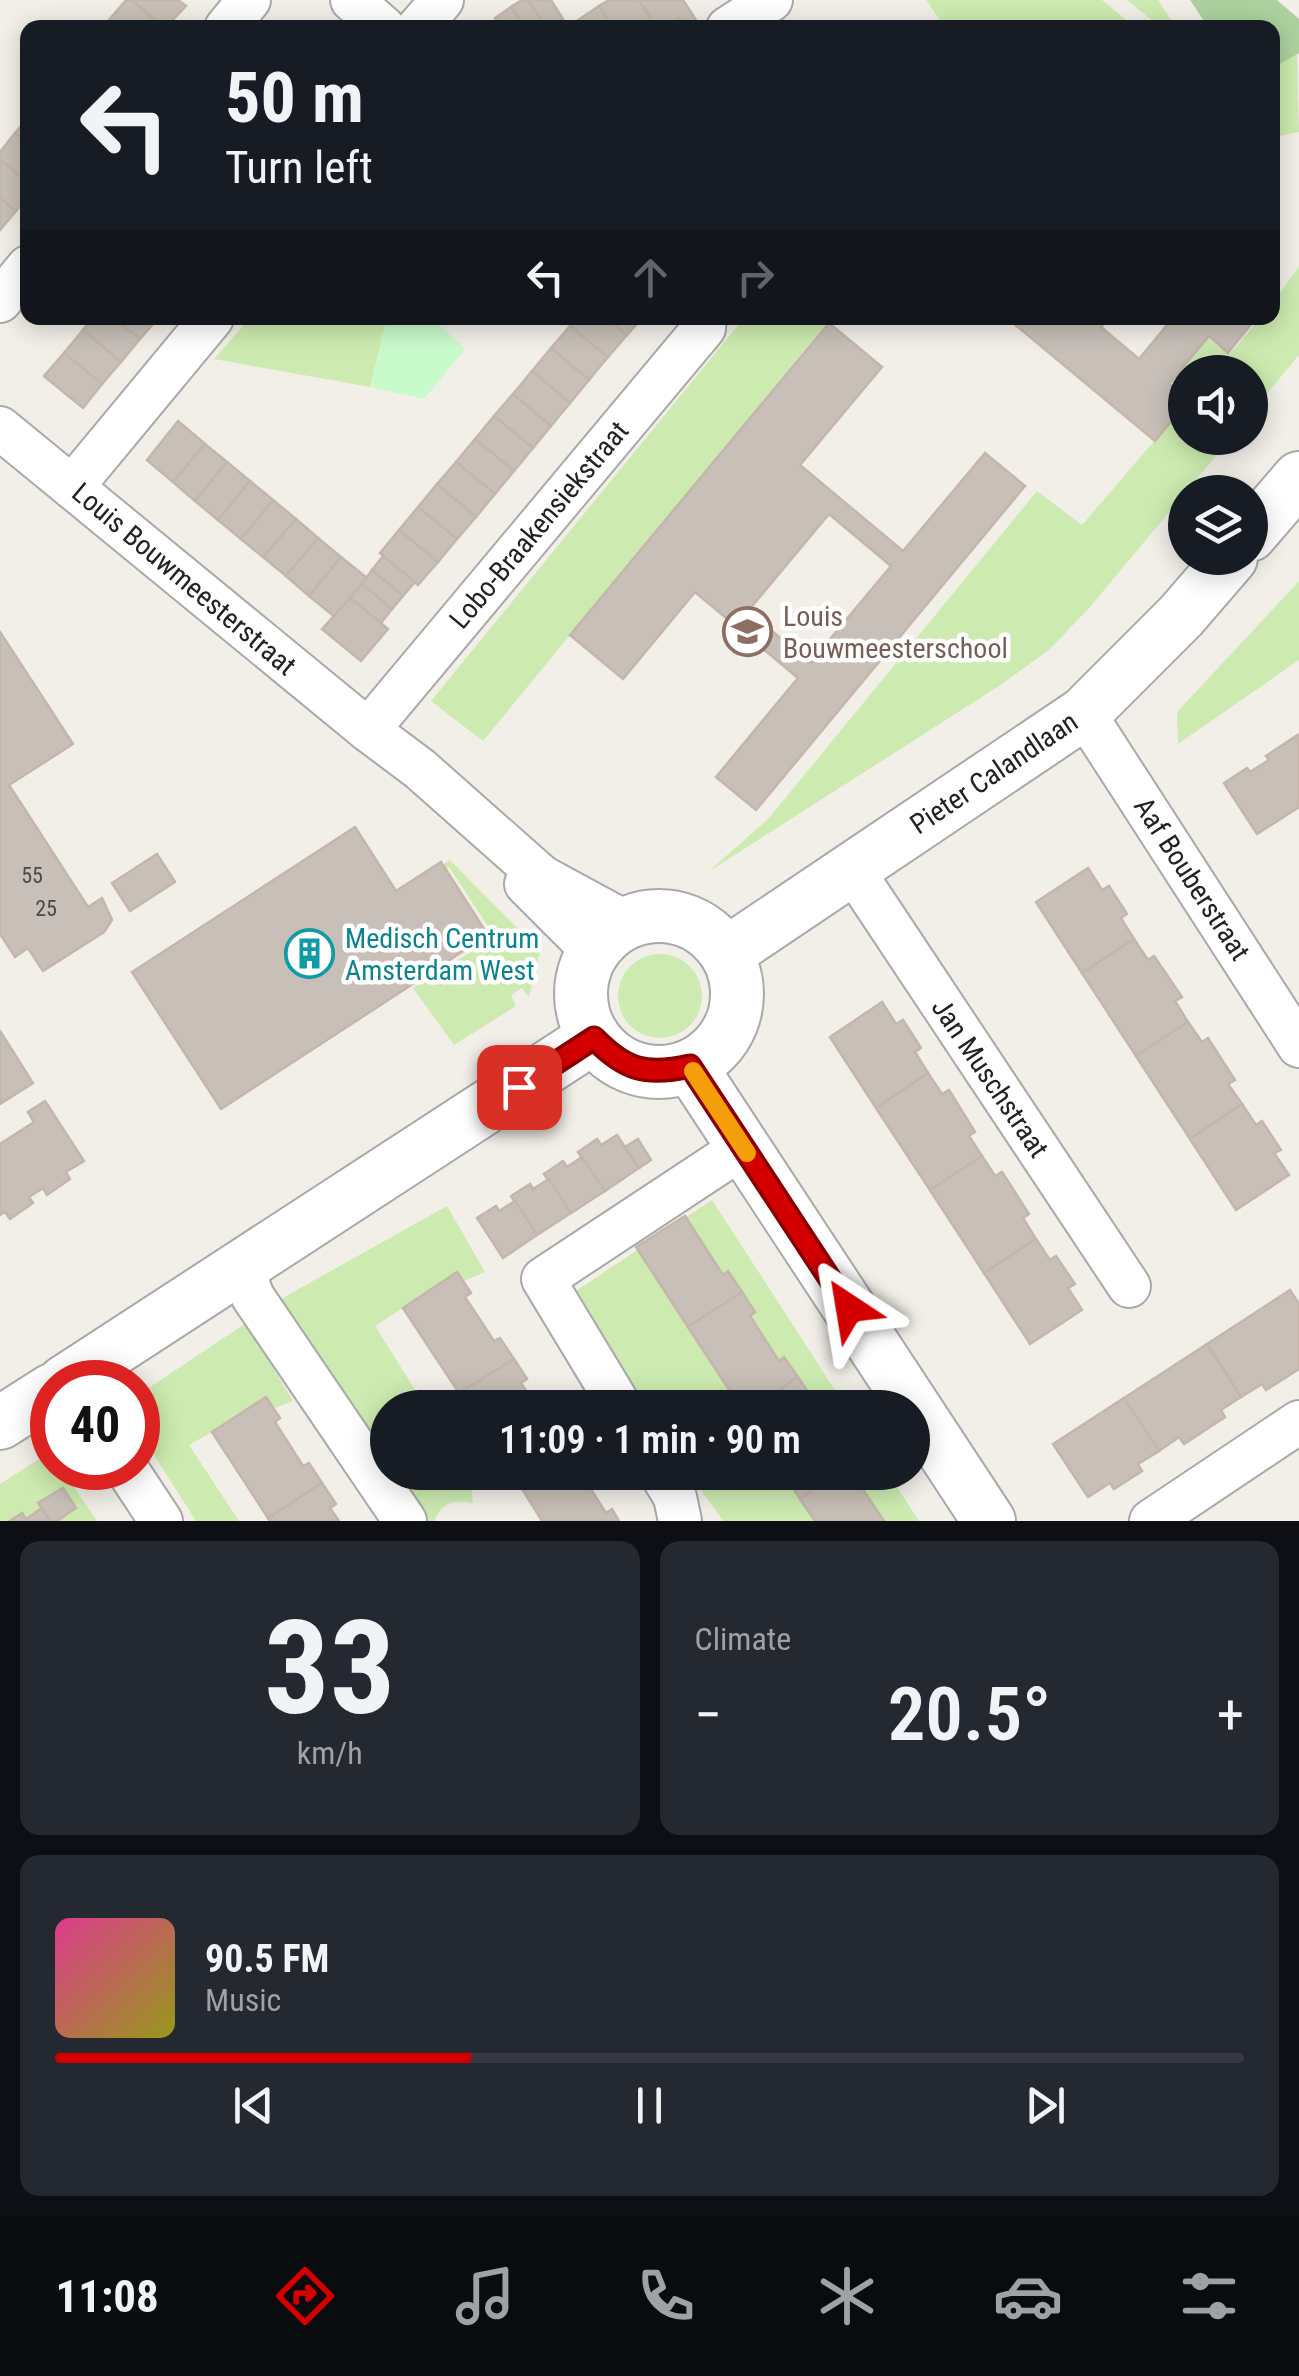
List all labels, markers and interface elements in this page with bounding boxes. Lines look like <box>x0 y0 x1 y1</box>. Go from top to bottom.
text: 50 m <box>225 57 364 139</box>
icon: left <box>60 60 190 190</box>
text: Turn left <box>225 141 373 194</box>
icon: left <box>518 250 573 305</box>
icon: ahead <box>623 250 678 305</box>
icon: right <box>728 250 783 305</box>
map controls <box>1168 355 1268 575</box>
button: sound <box>1168 355 1268 455</box>
street label: Lobo-Braakensiekstraat <box>443 415 635 635</box>
button: layers <box>1168 475 1268 575</box>
street label: Louis Bouwmeesterstraat <box>65 476 303 682</box>
place label: Louis Bouwmeesterschool <box>783 600 1008 665</box>
school or university icon: Louis Bouwmeesterschool <box>722 606 774 658</box>
street label: Pieter Calandlaan <box>904 705 1084 841</box>
street label: Aaf Bouberstraat <box>1127 791 1257 967</box>
house number: 55 <box>21 863 43 888</box>
house number: 25 <box>35 896 57 921</box>
place label: Medisch Centrum Amsterdam West <box>345 922 539 987</box>
building icon: Medisch Centrum Amsterdam West <box>284 928 336 980</box>
street label: Jan Muschstraat <box>925 992 1055 1164</box>
pin <box>477 1045 562 1130</box>
icon: arrive <box>492 1060 547 1115</box>
position arrow <box>797 1256 901 1360</box>
speed limit sign: 40 <box>30 1360 160 1490</box>
text: 11:09 · 1 min · 90 m <box>499 1418 801 1462</box>
text: 33 <box>264 1592 395 1745</box>
text: Climate <box>695 1620 791 1658</box>
text: 20.5° <box>888 1670 1051 1758</box>
text: − <box>695 1683 722 1747</box>
text: + <box>1217 1683 1244 1747</box>
text: km/h <box>297 1734 363 1772</box>
text: 90.5 FM <box>205 1937 329 1981</box>
text: Music <box>205 1981 281 2019</box>
icon: previous <box>226 2078 281 2133</box>
icon: pause <box>622 2078 677 2133</box>
icon: next <box>1018 2078 1073 2133</box>
icon: directions <box>270 2261 340 2331</box>
icon: music <box>450 2261 520 2331</box>
icon: phone <box>631 2261 701 2331</box>
icon: climate <box>812 2261 882 2331</box>
icon: car <box>993 2261 1063 2331</box>
icon: filters <box>1174 2261 1244 2331</box>
text: 11:08 <box>55 2270 159 2323</box>

